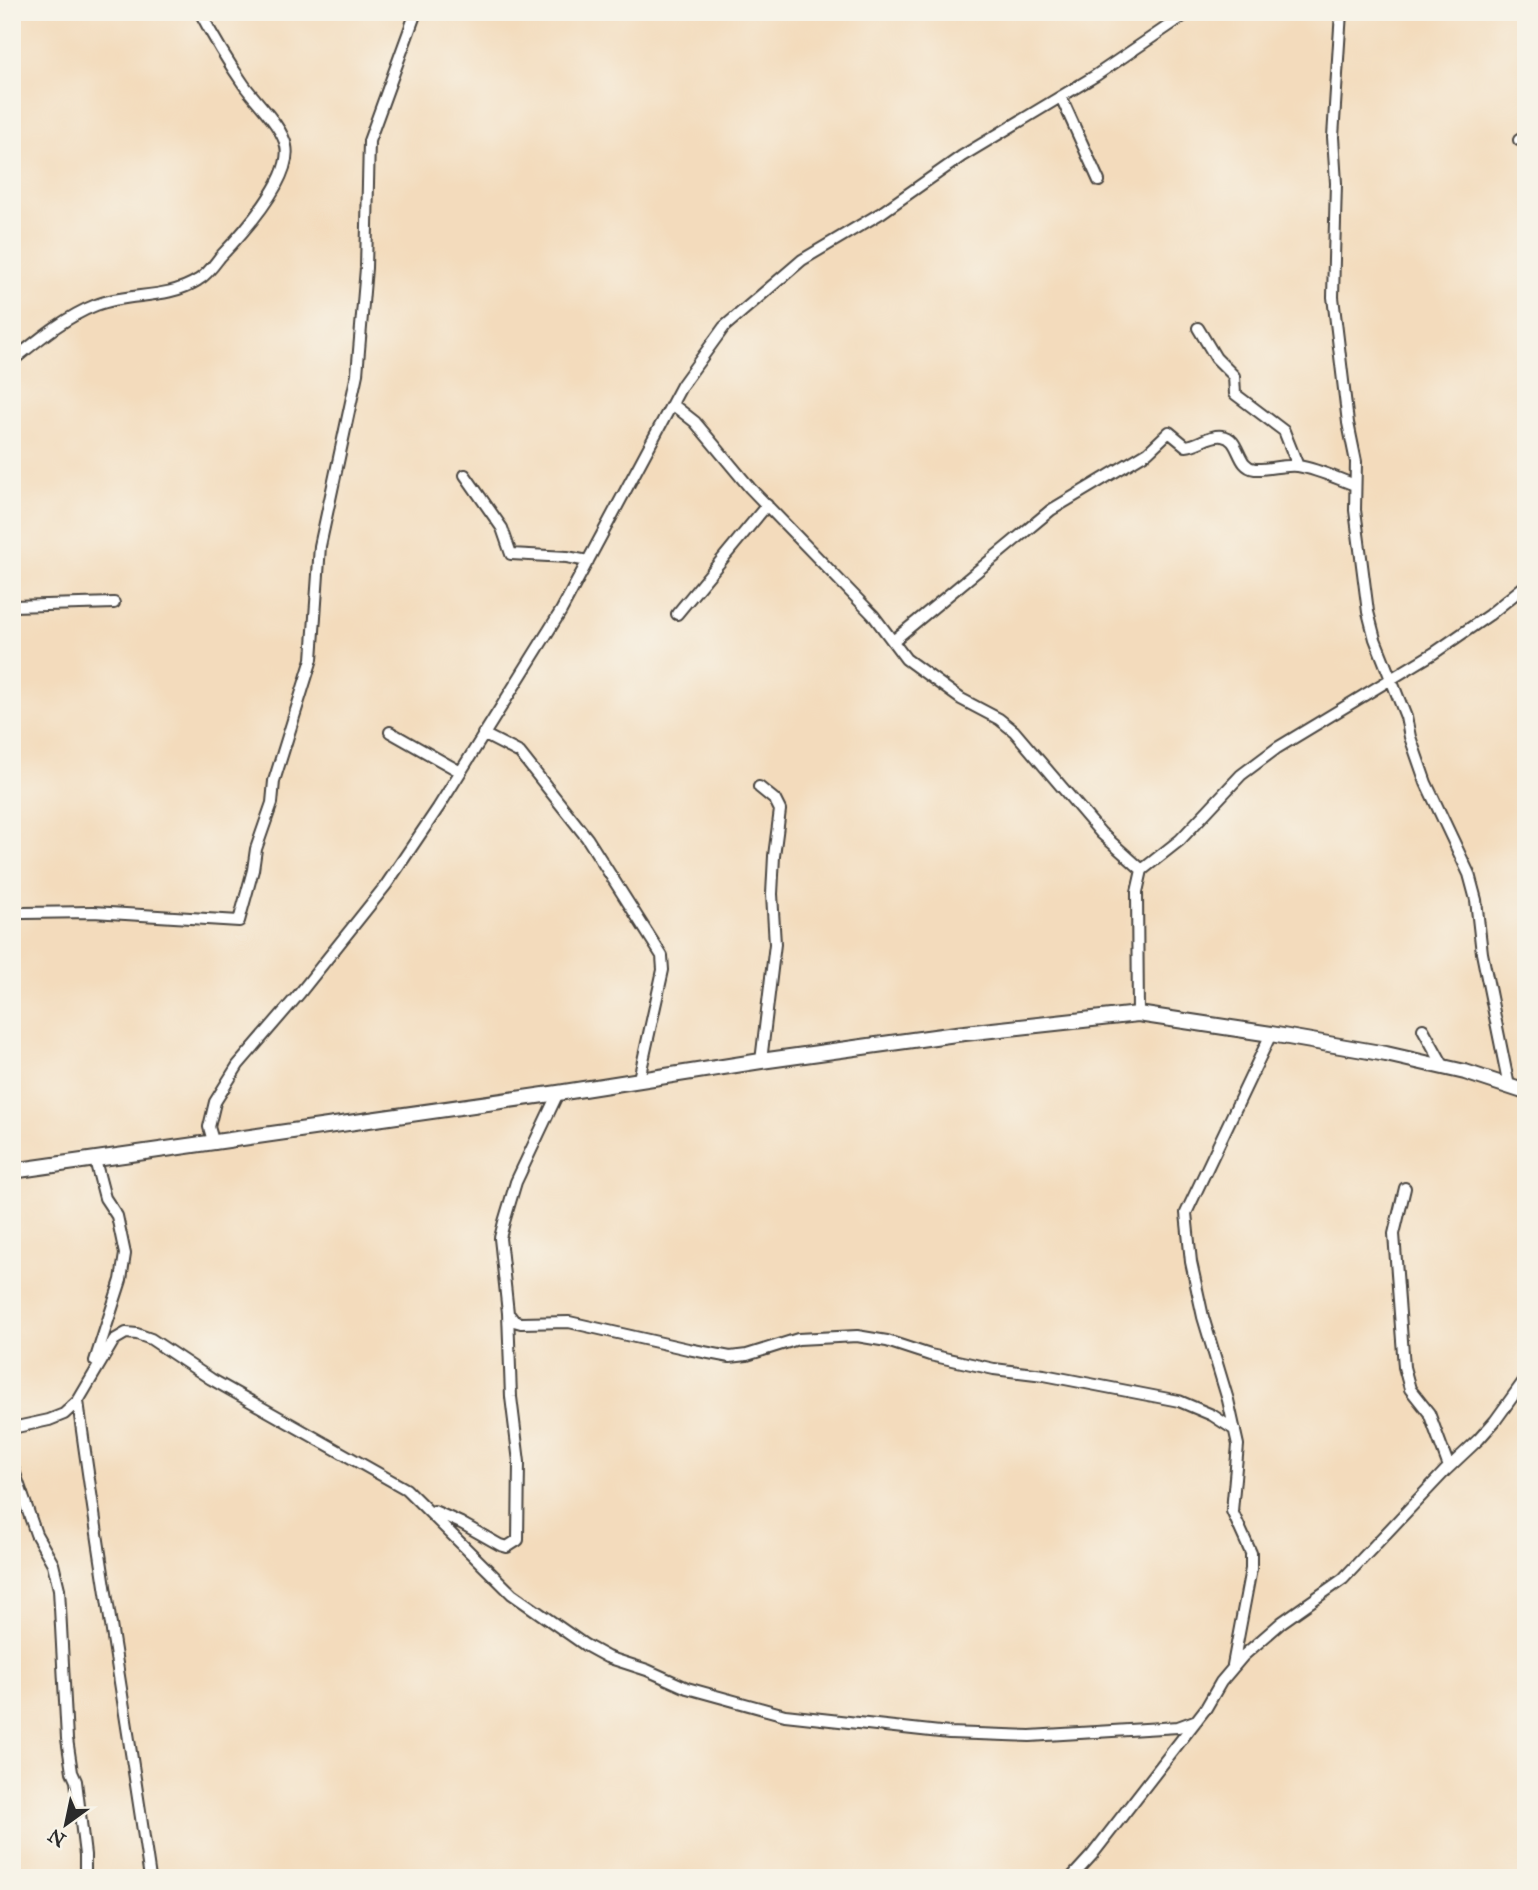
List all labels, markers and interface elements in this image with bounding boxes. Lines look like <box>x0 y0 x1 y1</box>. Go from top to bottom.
north arrow <box>32 1788 102 1858</box>
text: N <box>44 1824 70 1852</box>

